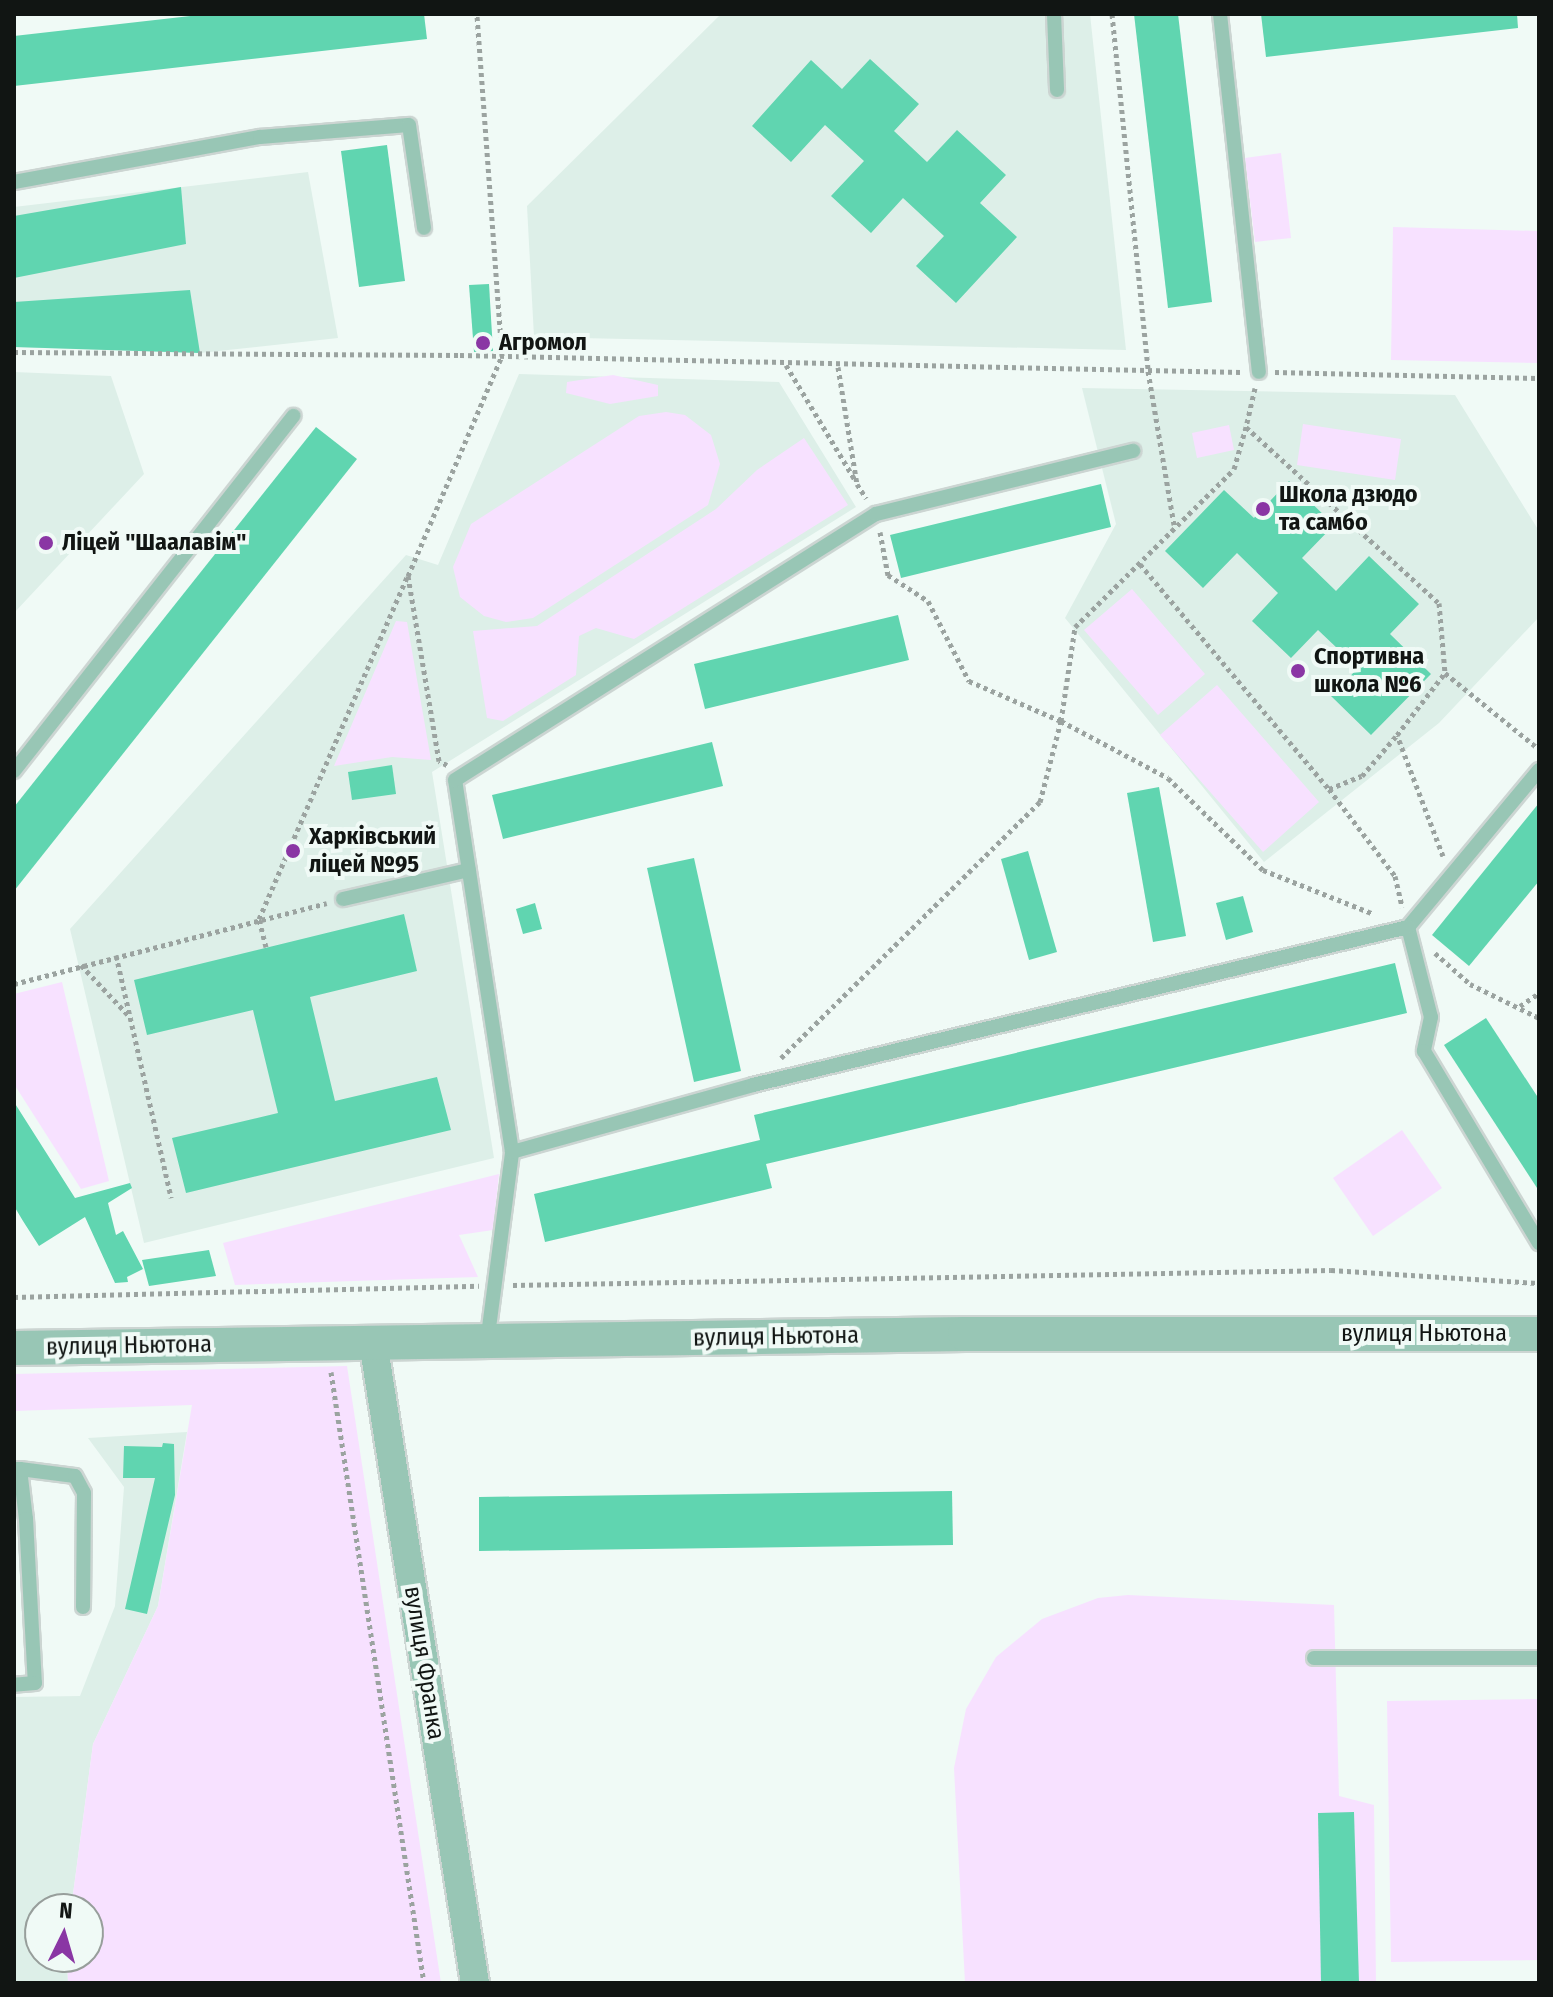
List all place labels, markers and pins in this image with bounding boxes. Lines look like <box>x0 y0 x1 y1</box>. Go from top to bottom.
place label: Агромол <box>499 329 587 357</box>
marker: Агромол <box>474 334 492 352</box>
place label: Школа дзюдо та самбо <box>1279 481 1418 537</box>
marker: Школа дзюдо та самбо <box>1254 500 1272 518</box>
place label: Ліцей "Шаалавім" <box>62 529 246 557</box>
marker: Ліцей "Шаалавім" <box>37 534 55 552</box>
place label: Спортивна школа №6 <box>1314 643 1424 699</box>
marker: Спортивна школа №6 <box>1289 662 1307 680</box>
place label: Харківський ліцей №95 <box>309 823 436 879</box>
marker: Харківський ліцей №95 <box>284 842 302 860</box>

